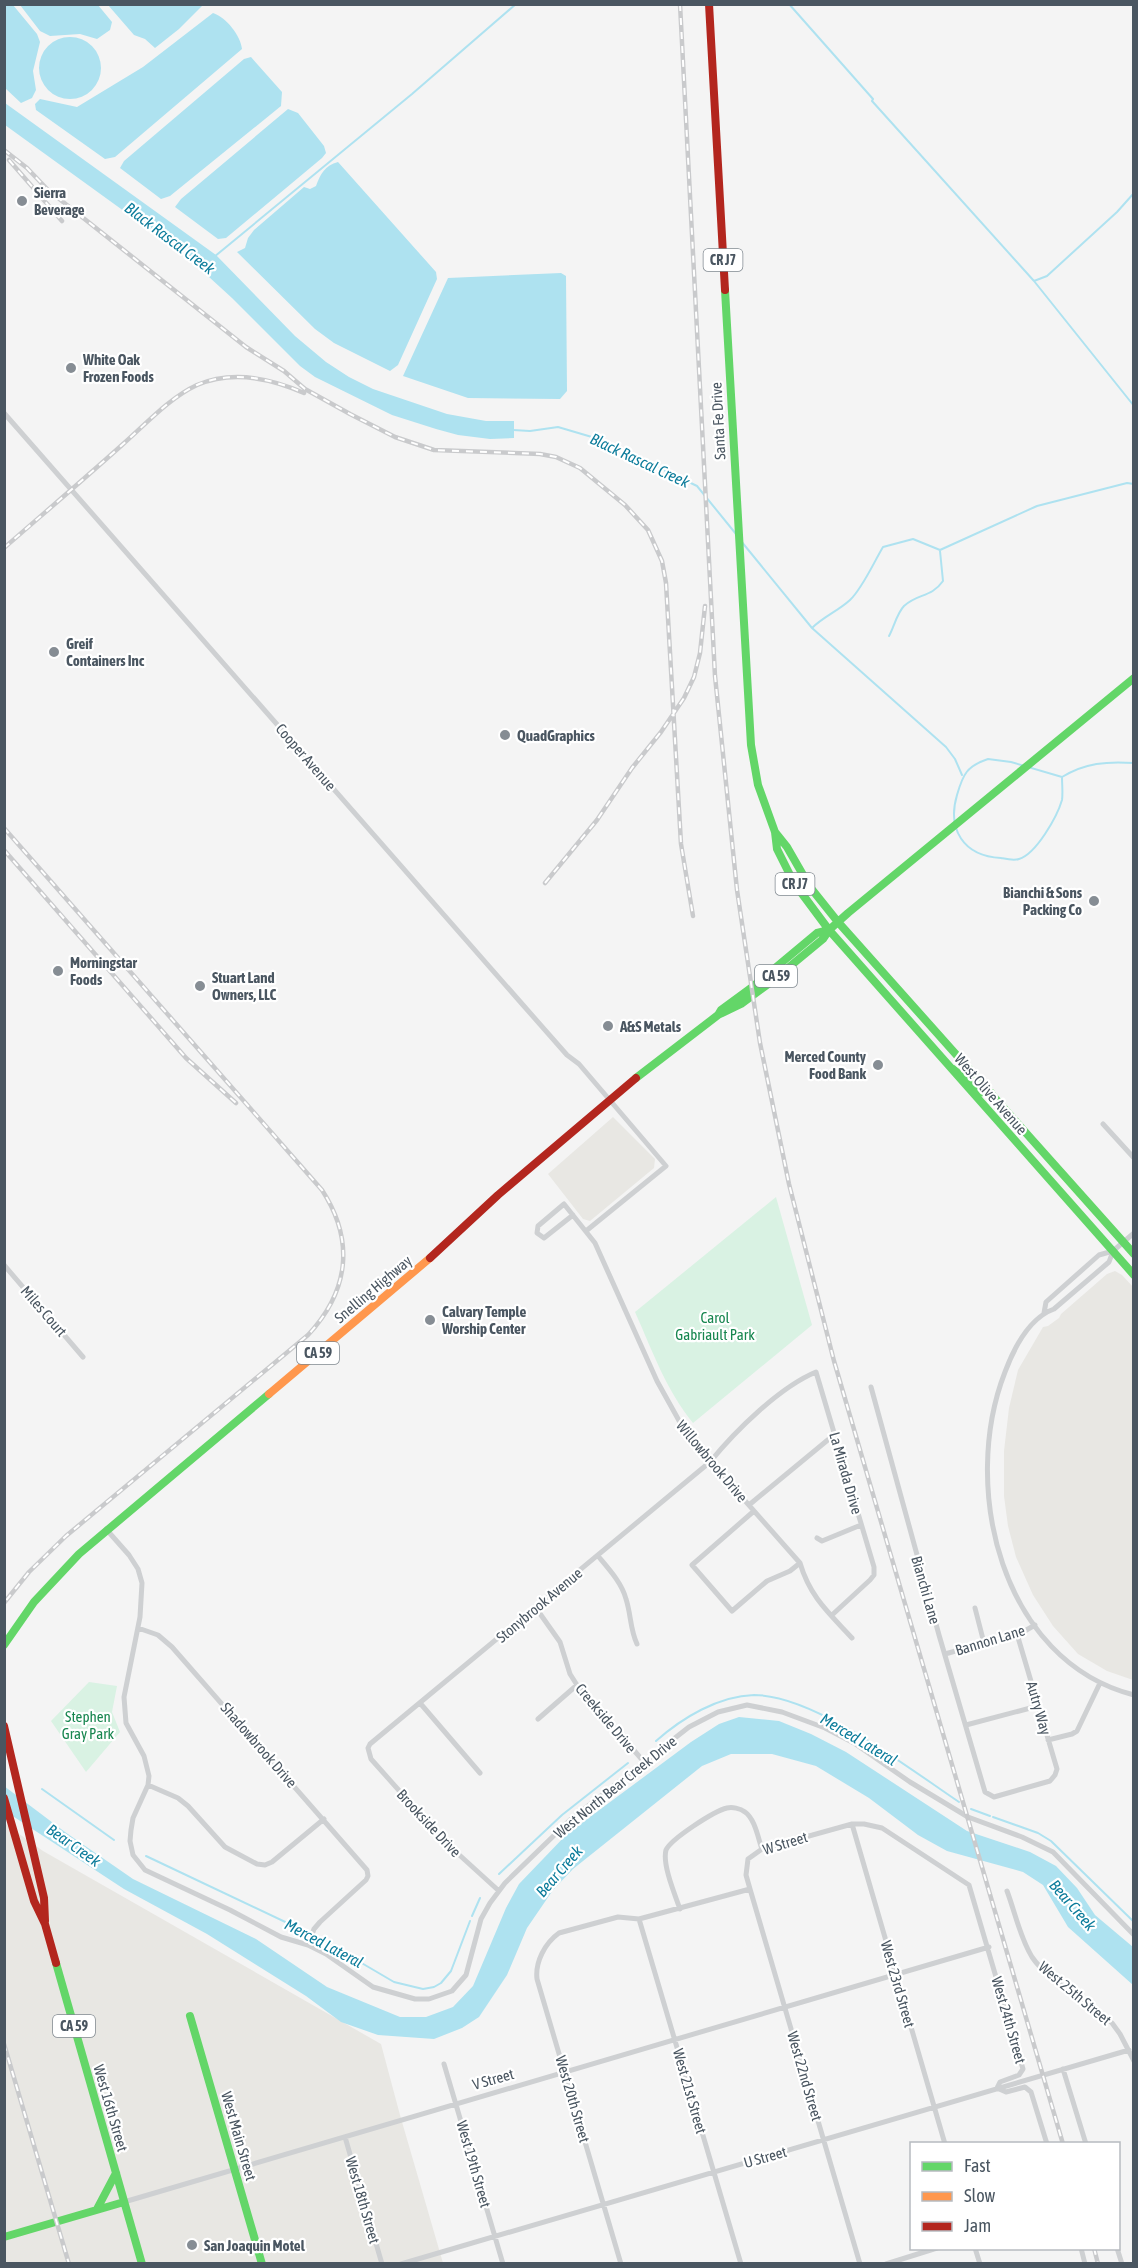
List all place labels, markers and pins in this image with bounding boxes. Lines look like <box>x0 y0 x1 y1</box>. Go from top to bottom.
place label: Sierra Beverage <box>34 184 85 218</box>
marker: Sierra Beverage <box>15 194 29 208</box>
place label: White Oak Frozen Foods <box>82 351 154 385</box>
marker: White Oak Frozen Foods <box>64 361 78 375</box>
place label: Greif Containers Inc <box>66 635 145 669</box>
marker: Greif Containers Inc <box>47 645 61 659</box>
place label: QuadGraphics <box>517 727 596 744</box>
marker: QuadGraphics <box>498 728 512 742</box>
place label: Bianchi & Sons Packing Co <box>1003 884 1083 918</box>
marker: Bianchi & Sons Packing Co <box>1087 894 1101 908</box>
place label: Morningstar Foods <box>70 954 138 988</box>
marker: Morningstar Foods <box>51 964 65 978</box>
place label: Stuart Land Owners, LLC <box>212 969 277 1003</box>
marker: Stuart Land Owners, LLC <box>193 979 207 993</box>
place label: A&S Metals <box>619 1018 682 1035</box>
marker: A&S Metals <box>601 1019 615 1033</box>
place label: Merced County Food Bank <box>784 1048 867 1082</box>
marker: Merced County Food Bank <box>871 1058 885 1072</box>
place label: Calvary Temple Worship Center <box>441 1303 526 1337</box>
marker: Calvary Temple Worship Center <box>423 1313 437 1327</box>
place label: San Joaquin Motel <box>204 2237 306 2254</box>
marker: San Joaquin Motel <box>185 2238 199 2252</box>

